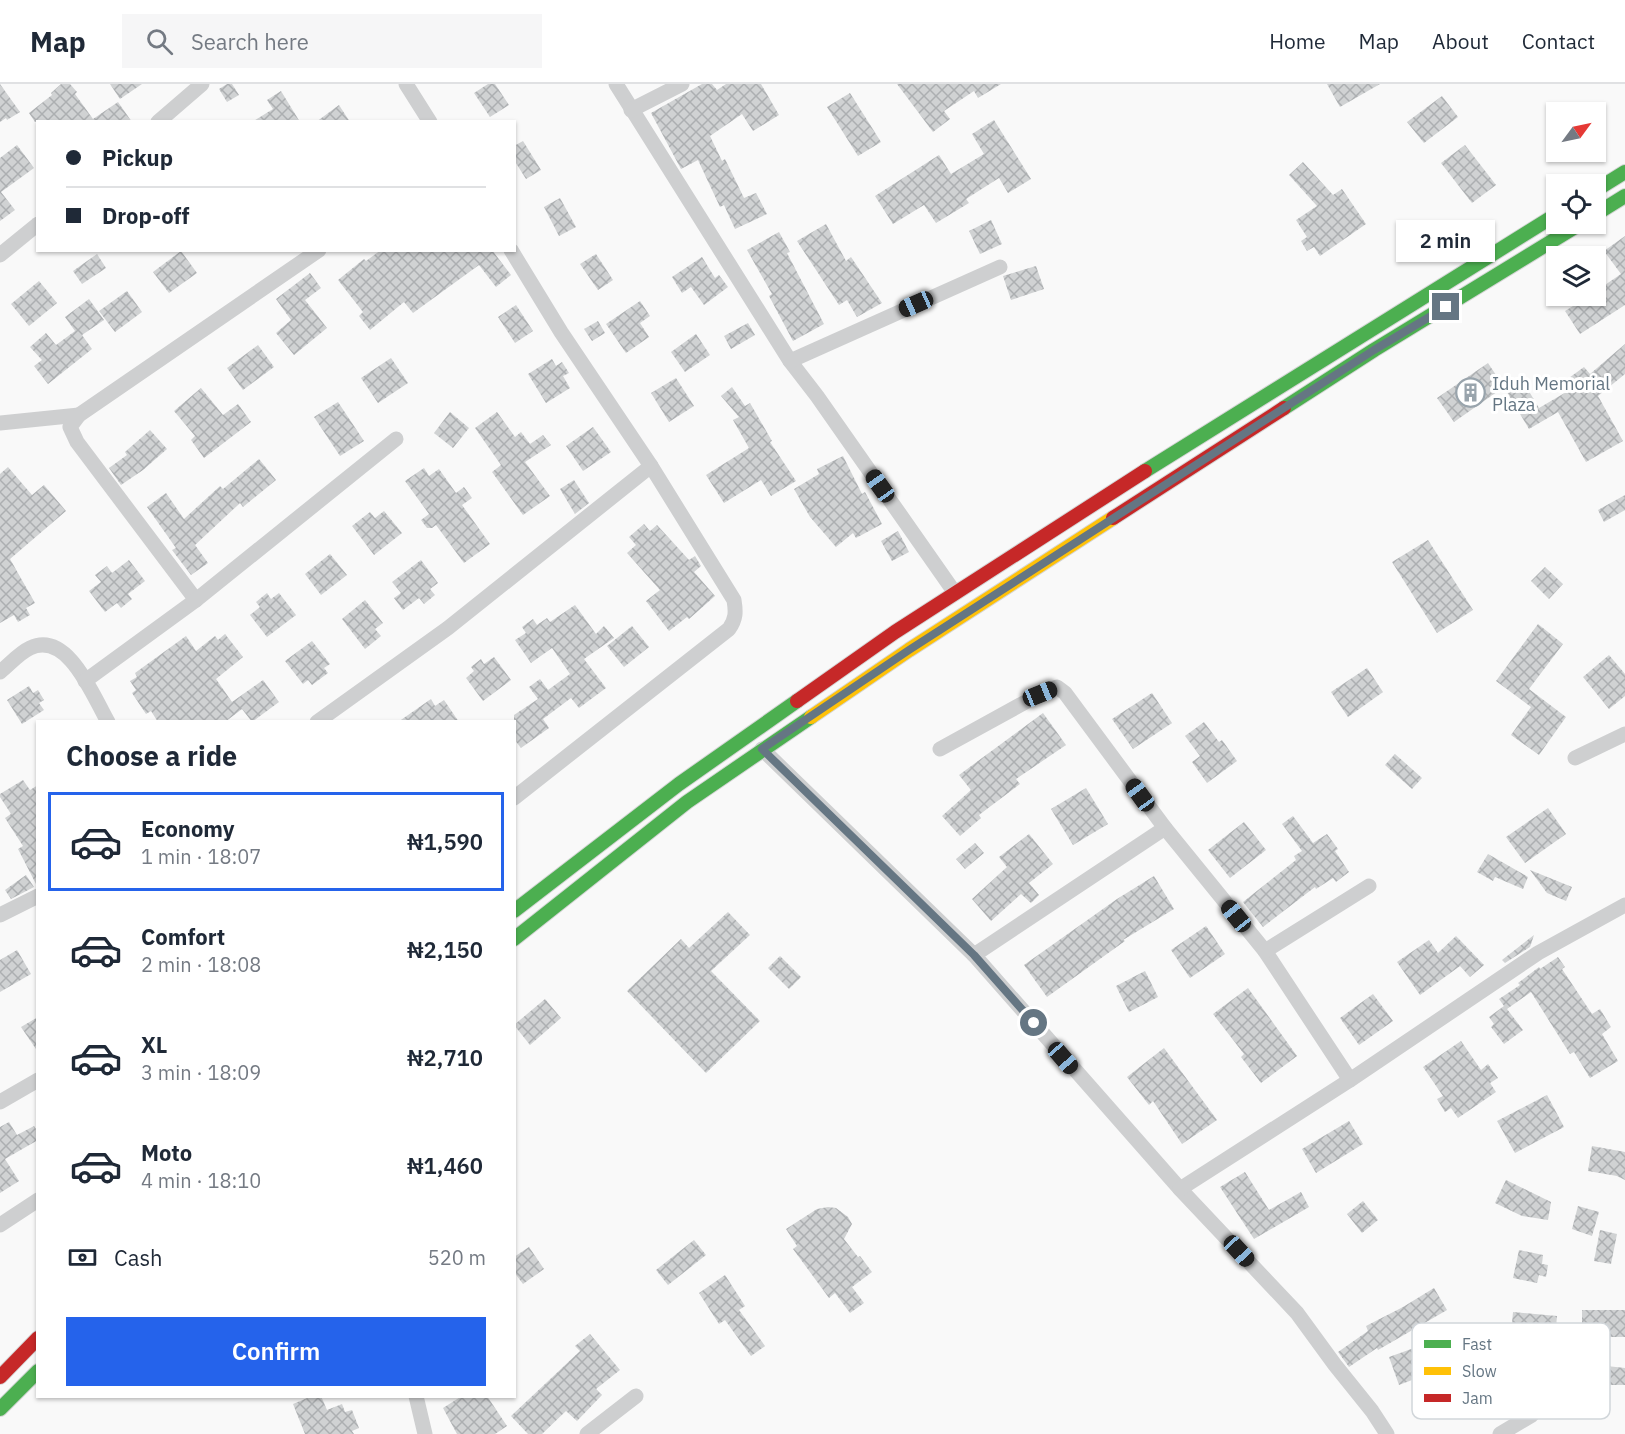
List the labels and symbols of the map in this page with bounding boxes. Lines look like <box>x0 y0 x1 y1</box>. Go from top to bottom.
north arrow <box>1546 102 1606 162</box>
callout: 2 min <box>1396 220 1496 262</box>
car <box>896 288 936 320</box>
route end <box>1432 293 1459 320</box>
place label: Iduh Memorial Plaza <box>1492 372 1610 416</box>
building icon: Iduh Memorial Plaza <box>1455 377 1487 409</box>
car <box>862 466 898 506</box>
car <box>1020 679 1060 709</box>
car <box>1122 775 1158 815</box>
car <box>1218 896 1254 936</box>
route start <box>1020 1009 1047 1036</box>
car <box>1044 1039 1082 1077</box>
car <box>1220 1232 1258 1270</box>
legend <box>1412 1323 1610 1419</box>
text: Fast <box>1462 1334 1492 1354</box>
text: Slow <box>1462 1361 1497 1381</box>
text: Jam <box>1462 1388 1493 1408</box>

